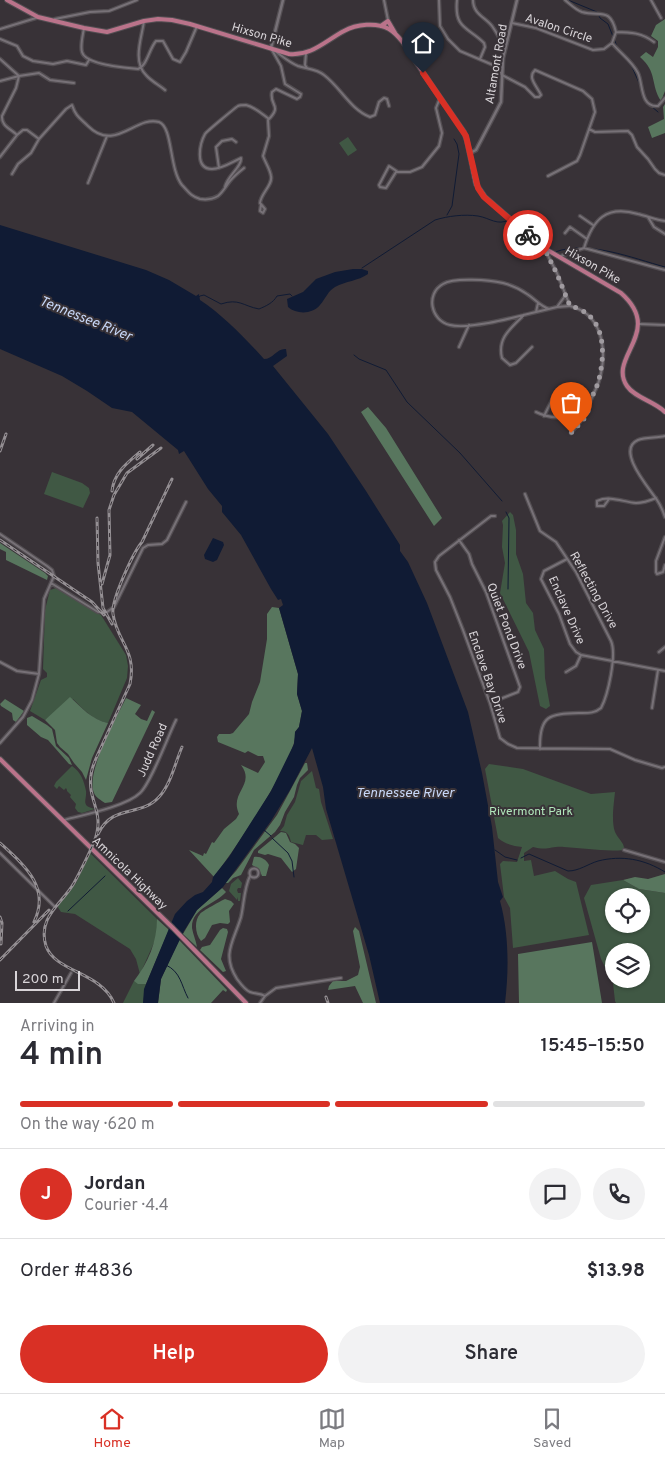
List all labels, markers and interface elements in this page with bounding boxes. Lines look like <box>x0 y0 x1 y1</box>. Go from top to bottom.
street label: Avalon Circle <box>523 11 594 47</box>
street label: Hixson Pike <box>230 20 294 52</box>
pin <box>402 22 444 73</box>
street label: Altamont Road <box>482 23 512 105</box>
icon: home <box>409 29 437 57</box>
courier <box>503 210 553 260</box>
icon: bike <box>514 221 542 249</box>
street label: Hixson Pike <box>562 243 623 288</box>
water label: Tennessee River <box>37 293 136 346</box>
pin <box>550 382 592 433</box>
icon: bag <box>557 389 585 417</box>
street label: Reflecting Drive <box>565 549 621 632</box>
street label: Enclave Drive <box>544 574 588 647</box>
street label: Quiet Pond Drive <box>482 581 530 672</box>
street label: Enclave Bay Drive <box>464 629 510 726</box>
street label: Judd Road <box>134 721 172 780</box>
water label: Tennessee River <box>356 785 456 802</box>
park label: Rivermont Park <box>489 804 573 820</box>
street label: Amnicola Highway <box>88 833 171 914</box>
map controls <box>605 888 650 988</box>
button: locate <box>605 888 650 933</box>
button: layers <box>605 943 650 988</box>
scale bar <box>15 968 80 991</box>
text: 200 m <box>22 971 64 988</box>
text: Arriving in <box>20 1017 95 1037</box>
text: 15:45–15:50 <box>540 1034 645 1058</box>
text: 4 min <box>20 1036 103 1076</box>
text: On the way · 620 m <box>20 1115 154 1135</box>
button: chat <box>529 1168 581 1220</box>
button: phone <box>593 1168 645 1220</box>
text: Jordan <box>84 1172 146 1196</box>
text: J <box>41 1182 51 1206</box>
text: Courier · 4.4 <box>84 1196 169 1216</box>
text: Order #4836 <box>20 1259 133 1283</box>
text: $13.98 <box>587 1259 645 1283</box>
button: Help <box>20 1325 328 1383</box>
button: Share <box>338 1325 645 1383</box>
tab: Home <box>94 1405 131 1452</box>
tab: Map <box>318 1405 346 1452</box>
tab: Saved <box>533 1405 571 1452</box>

